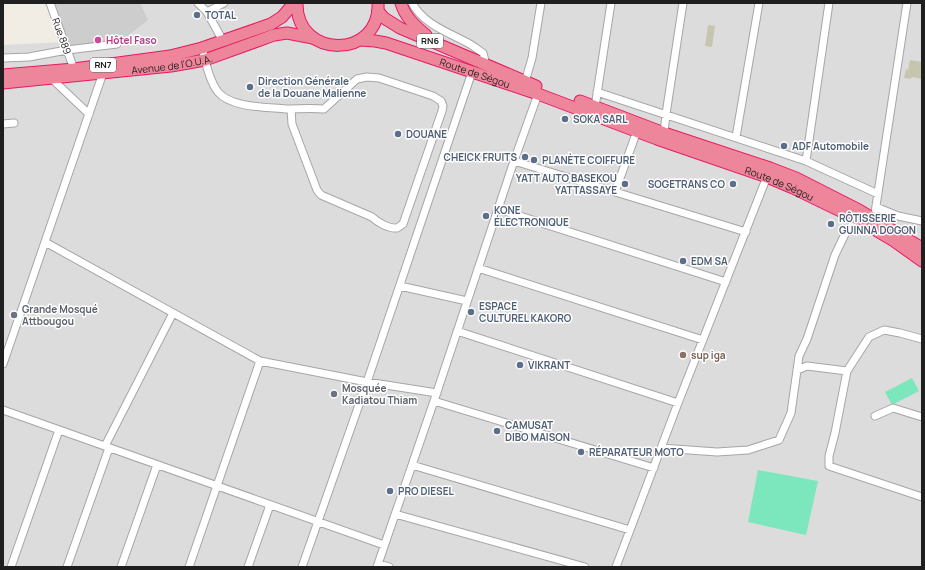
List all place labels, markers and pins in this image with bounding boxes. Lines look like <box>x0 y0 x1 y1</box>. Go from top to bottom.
place label: TOTAL <box>205 8 237 22</box>
marker: TOTAL <box>192 10 202 20</box>
place label: Hôtel Faso <box>106 33 157 47</box>
marker: Hôtel Faso <box>93 35 103 45</box>
place label: Direction Générale de la Douane Malienne <box>258 74 366 100</box>
marker: Direction Générale de la Douane Malienne <box>245 82 255 92</box>
place label: SOKA SARL <box>573 112 628 126</box>
marker: SOKA SARL <box>560 114 570 124</box>
place label: DOUANE <box>406 127 447 141</box>
marker: DOUANE <box>393 129 403 139</box>
place label: ADF Automobile <box>792 139 869 153</box>
marker: ADF Automobile <box>779 141 789 151</box>
place label: CHEICK FRUITS <box>444 150 517 164</box>
marker: CHEICK FRUITS <box>520 152 530 162</box>
place label: PLANÈTE COIFFURE <box>542 153 635 167</box>
marker: PLANÈTE COIFFURE <box>529 155 539 165</box>
place label: YATT AUTO BASEKOU YATTASSAYE <box>516 171 617 197</box>
place label: SOGETRANS CO <box>648 177 726 191</box>
marker: YATT AUTO BASEKOU YATTASSAYE <box>620 179 630 189</box>
marker: SOGETRANS CO <box>728 179 738 189</box>
place label: KONE ÉLECTRONIQUE <box>494 203 569 229</box>
marker: KONE ÉLECTRONIQUE <box>481 211 491 221</box>
place label: RÔTISSERIE GUINNA DOGON <box>839 211 916 237</box>
marker: RÔTISSERIE GUINNA DOGON <box>826 219 836 229</box>
place label: EDM SA <box>691 254 728 268</box>
marker: EDM SA <box>678 256 688 266</box>
place label: ESPACE CULTUREL KAKORO <box>479 299 572 325</box>
place label: Grande Mosqué Attbougou <box>22 302 98 328</box>
marker: ESPACE CULTUREL KAKORO <box>466 307 476 317</box>
marker: Grande Mosqué Attbougou <box>9 310 19 320</box>
place label: sup iga <box>691 348 726 362</box>
marker: sup iga <box>678 350 688 360</box>
place label: VIKRANT <box>528 358 570 372</box>
marker: VIKRANT <box>515 360 525 370</box>
place label: Mosquée Kadiatou Thiam <box>342 381 417 407</box>
marker: Mosquée Kadiatou Thiam <box>329 389 339 399</box>
place label: CAMUSAT DIBO MAISON <box>505 418 570 444</box>
marker: CAMUSAT DIBO MAISON <box>492 426 502 436</box>
place label: RÉPARATEUR MOTO <box>589 445 684 459</box>
marker: RÉPARATEUR MOTO <box>576 447 586 457</box>
place label: PRO DIESEL <box>398 484 454 498</box>
marker: PRO DIESEL <box>385 486 395 496</box>

